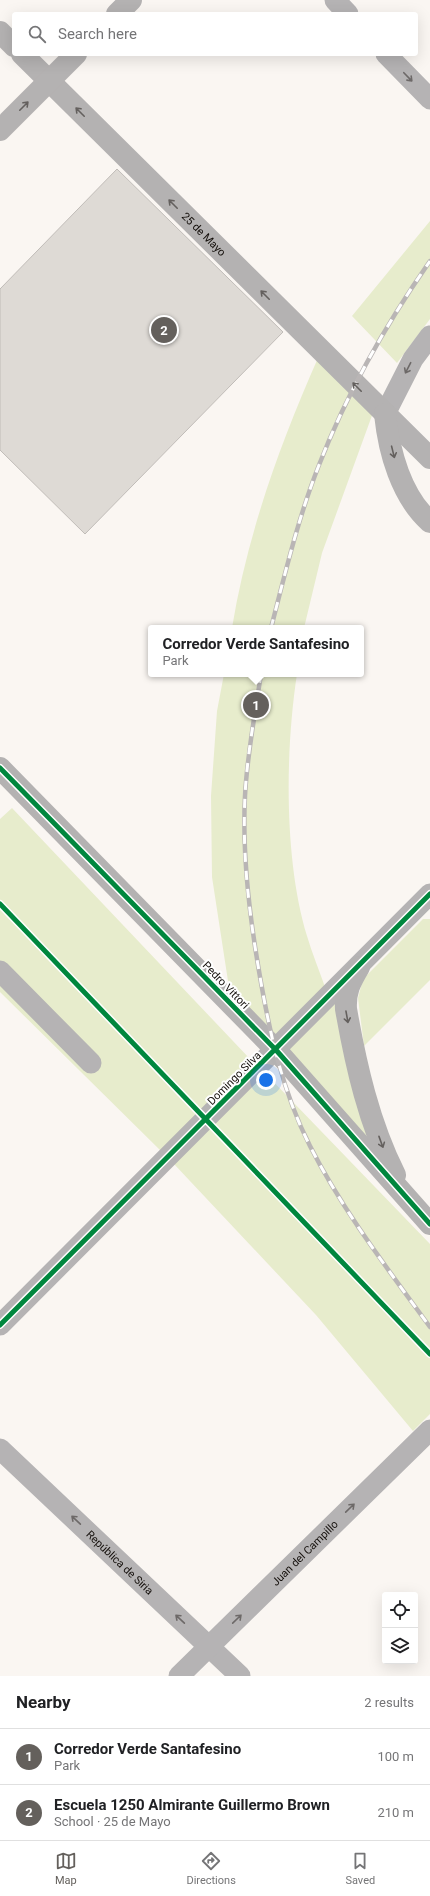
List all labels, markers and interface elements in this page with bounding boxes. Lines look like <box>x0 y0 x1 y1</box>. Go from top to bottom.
search box <box>12 12 418 56</box>
icon: search <box>26 23 48 45</box>
text: Search here <box>58 25 137 43</box>
one-way arrow <box>403 72 413 82</box>
one-way arrow <box>19 101 29 111</box>
one-way arrow <box>75 108 85 117</box>
one-way arrow <box>168 199 178 209</box>
street label: 25 de Mayo <box>179 210 228 259</box>
one-way arrow <box>260 290 270 300</box>
pin: 2 <box>151 315 177 345</box>
one-way arrow <box>404 362 412 374</box>
one-way arrow <box>352 382 362 392</box>
one-way arrow <box>389 445 397 458</box>
popup <box>148 625 364 677</box>
text: Corredor Verde Santafesino <box>162 635 350 653</box>
text: Park <box>162 653 189 668</box>
pin: 1 <box>243 690 269 720</box>
street label: Pedro Vittori <box>200 959 251 1012</box>
one-way arrow <box>344 1010 352 1023</box>
street label: Domingo Silva <box>205 1049 264 1108</box>
your location <box>256 1070 276 1090</box>
one-way arrow <box>377 1136 385 1148</box>
one-way arrow <box>345 1503 355 1513</box>
one-way arrow <box>71 1515 81 1525</box>
street label: Juan del Campillo <box>269 1518 341 1589</box>
street label: República de Siria <box>83 1528 156 1597</box>
map controls <box>382 1592 418 1664</box>
button: locate <box>382 1592 418 1628</box>
one-way arrow <box>175 1614 185 1624</box>
one-way arrow <box>232 1614 242 1623</box>
button: layers <box>382 1628 418 1664</box>
text: Nearby <box>16 1692 71 1712</box>
text: 2 results <box>364 1695 414 1710</box>
text: Corredor Verde Santafesino <box>54 1740 241 1758</box>
text: 1 <box>25 1749 33 1764</box>
text: 100 m <box>377 1749 414 1764</box>
text: Park <box>54 1758 80 1773</box>
text: Escuela 1250 Almirante Guillermo Brown <box>54 1796 330 1814</box>
text: 2 <box>25 1805 33 1820</box>
text: 210 m <box>377 1805 414 1820</box>
text: School · 25 de Mayo <box>54 1814 171 1829</box>
tab: Map <box>55 1850 77 1887</box>
tab: Directions <box>186 1850 236 1887</box>
tab: Saved <box>345 1850 375 1887</box>

